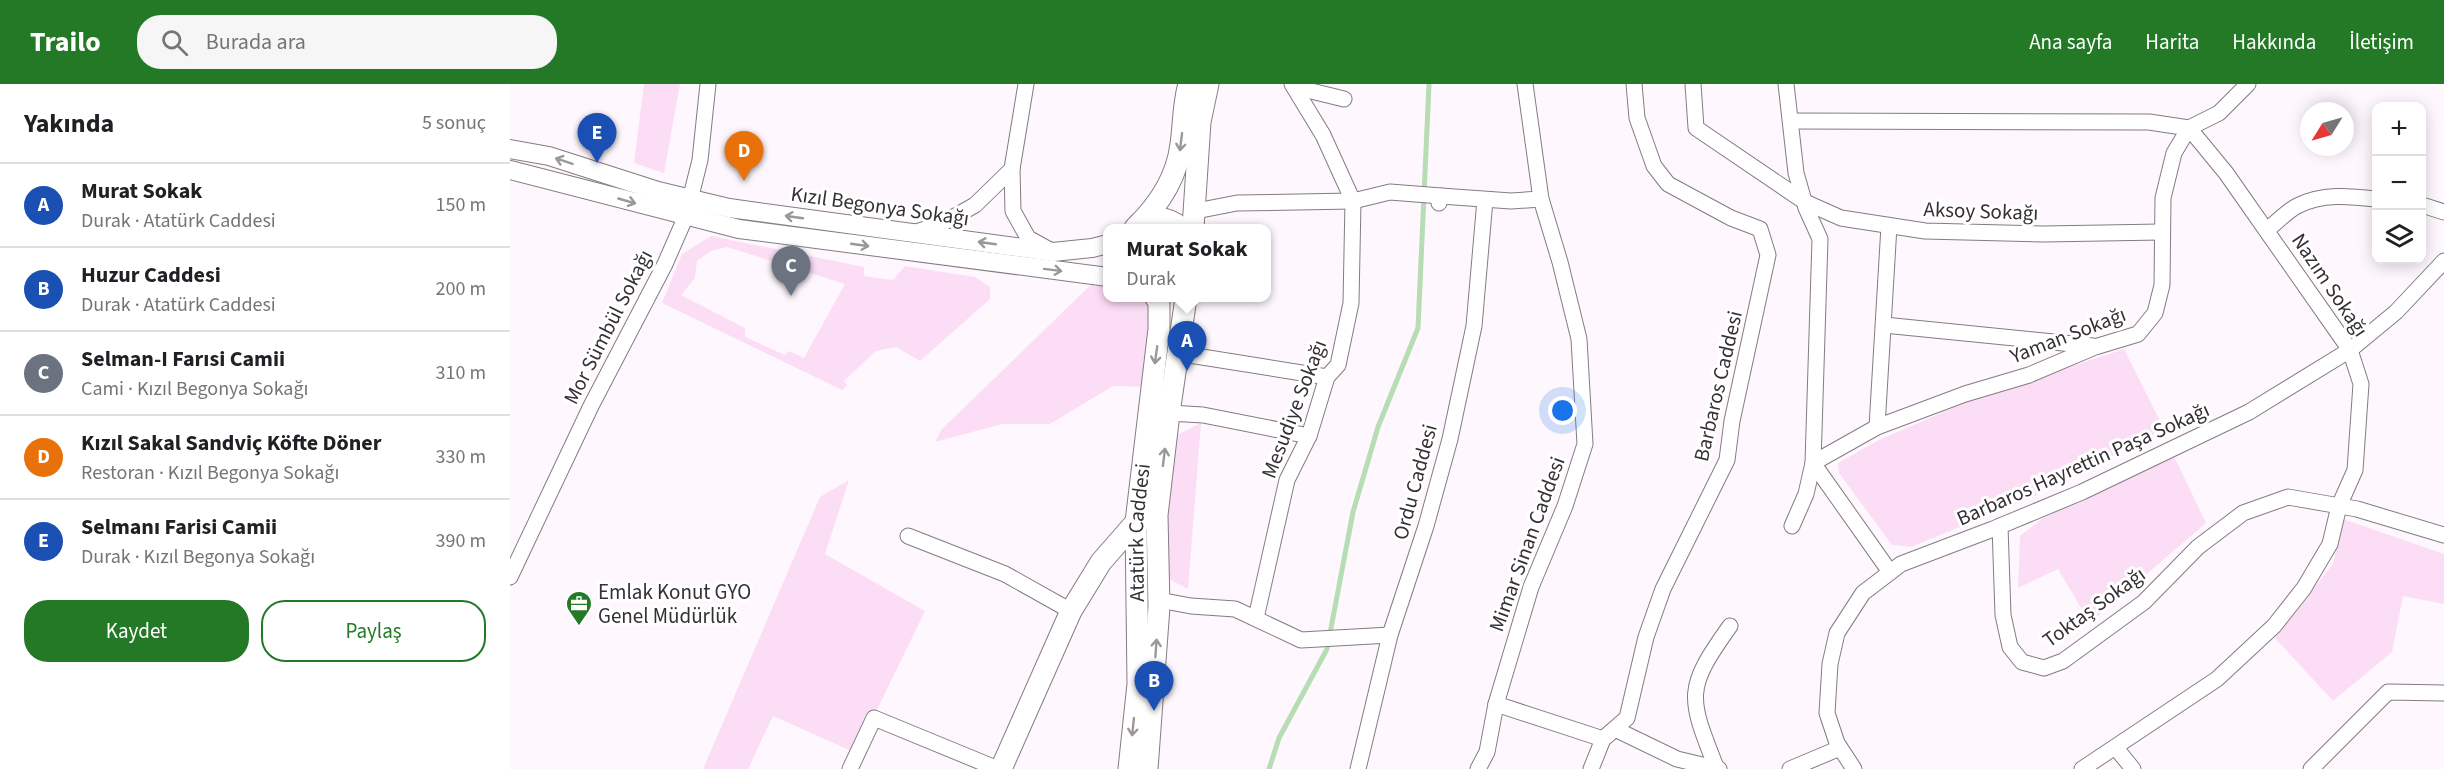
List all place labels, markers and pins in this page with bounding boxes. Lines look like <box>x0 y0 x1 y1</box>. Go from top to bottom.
pin: E <box>578 113 616 163</box>
pin: D <box>724 132 764 181</box>
pin: C <box>772 246 810 296</box>
pin: A <box>1168 322 1206 371</box>
place label: Emlak Konut GYO Genel Müdürlük <box>598 577 751 631</box>
office icon: Emlak Konut GYO Genel Müdürlük <box>564 589 594 627</box>
pin: B <box>1134 662 1174 711</box>

